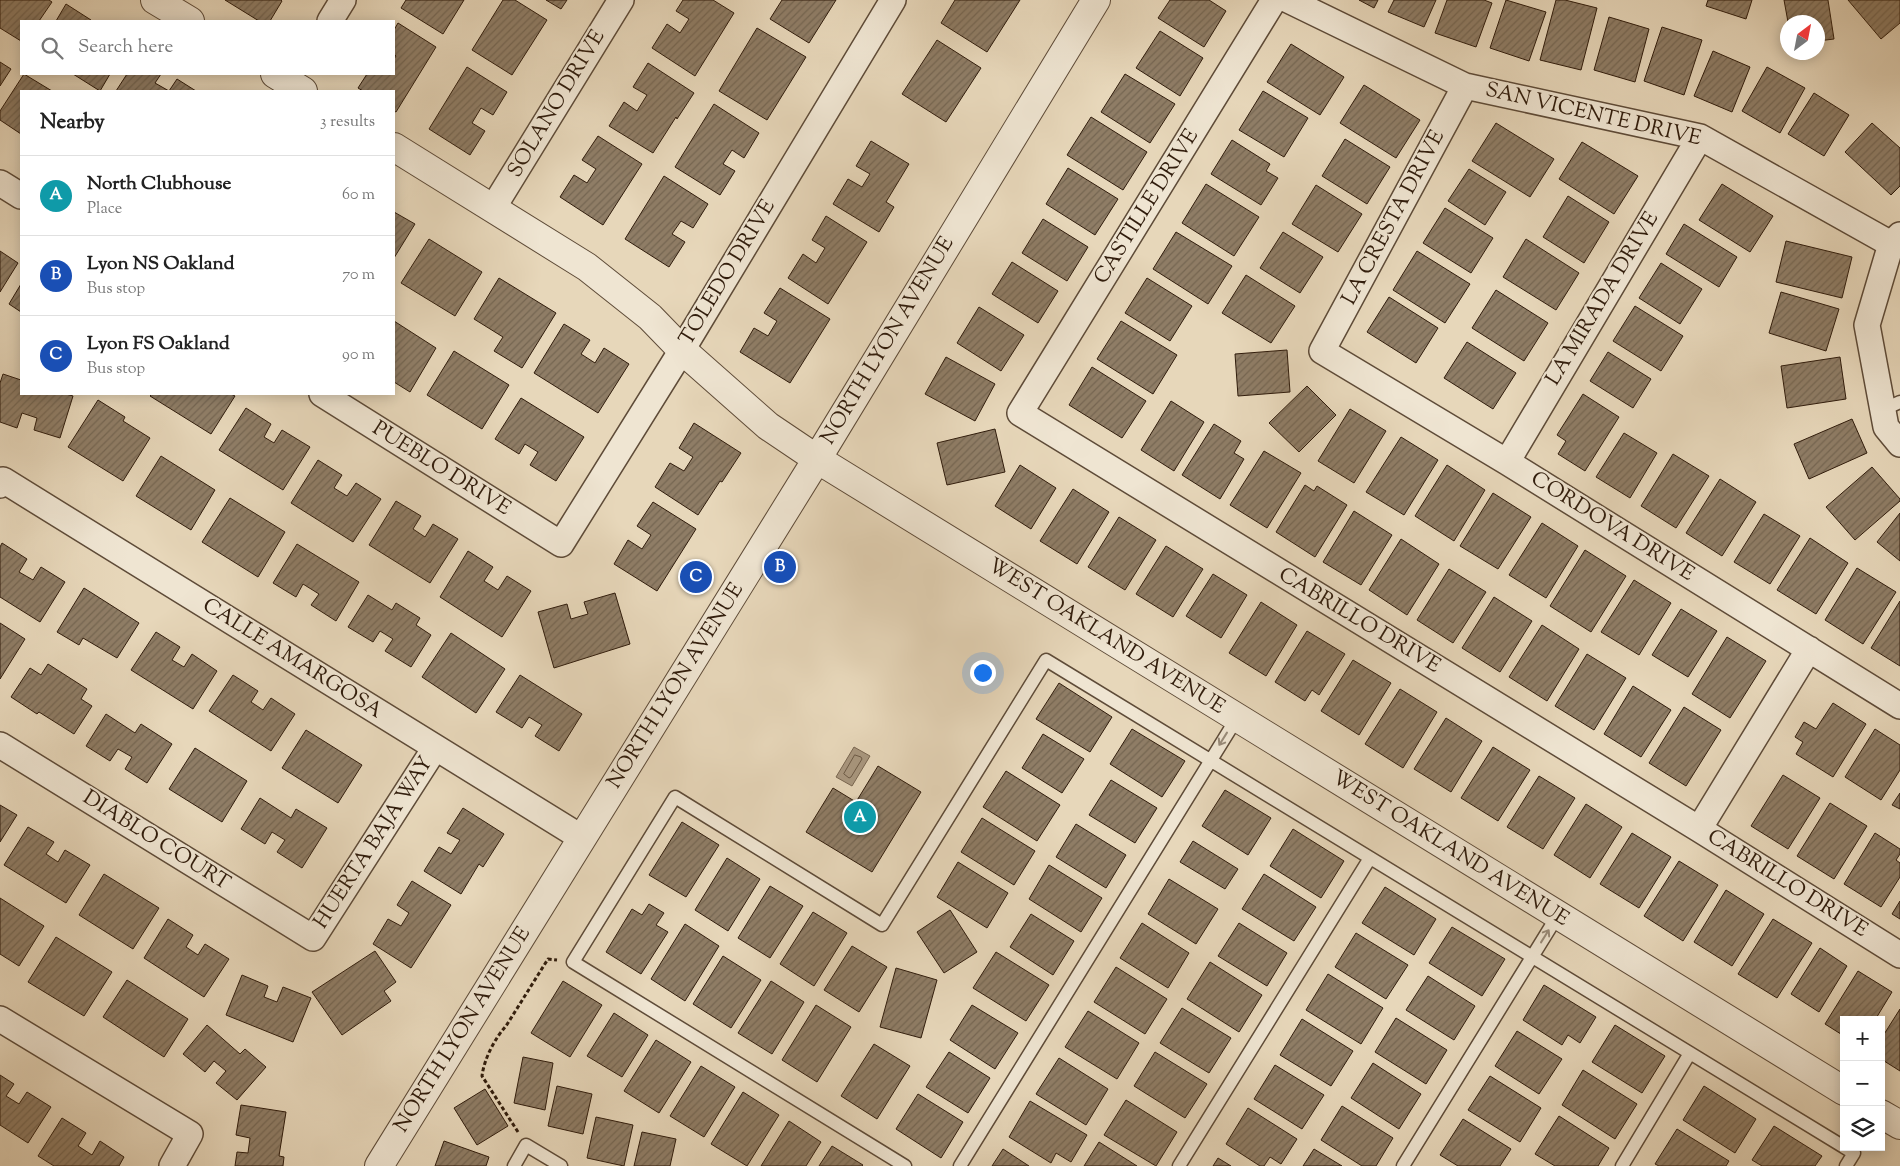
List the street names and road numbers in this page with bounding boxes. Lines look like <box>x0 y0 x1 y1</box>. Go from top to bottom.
street label: SOLANO DRIVE <box>501 24 613 184</box>
street label: SAN VICENTE DRIVE <box>1482 76 1704 154</box>
street label: CASTILLE DRIVE <box>1087 123 1207 290</box>
street label: LA CRESTA DRIVE <box>1335 125 1453 311</box>
street label: TOLEDO DRIVE <box>673 194 784 352</box>
street label: LA MIRADA DRIVE <box>1539 206 1667 392</box>
street label: NORTH LYON AVENUE <box>814 231 962 451</box>
street label: PUEBLO DRIVE <box>366 414 516 524</box>
street label: CORDOVA DRIVE <box>1524 465 1700 590</box>
street label: WEST OAKLAND AVENUE <box>982 551 1231 723</box>
street label: CABRILLO DRIVE <box>1272 561 1446 681</box>
street label: NORTH LYON AVENUE <box>600 577 752 795</box>
street label: CALLE AMARGOSA <box>196 591 388 727</box>
street label: HUERTA BAJA WAY <box>307 751 441 935</box>
street label: WEST OAKLAND AVENUE <box>1326 763 1575 935</box>
street label: DIABLO COURT <box>76 784 236 899</box>
street label: CABRILLO DRIVE <box>1701 822 1873 946</box>
street label: NORTH LYON AVENUE <box>387 921 539 1139</box>

